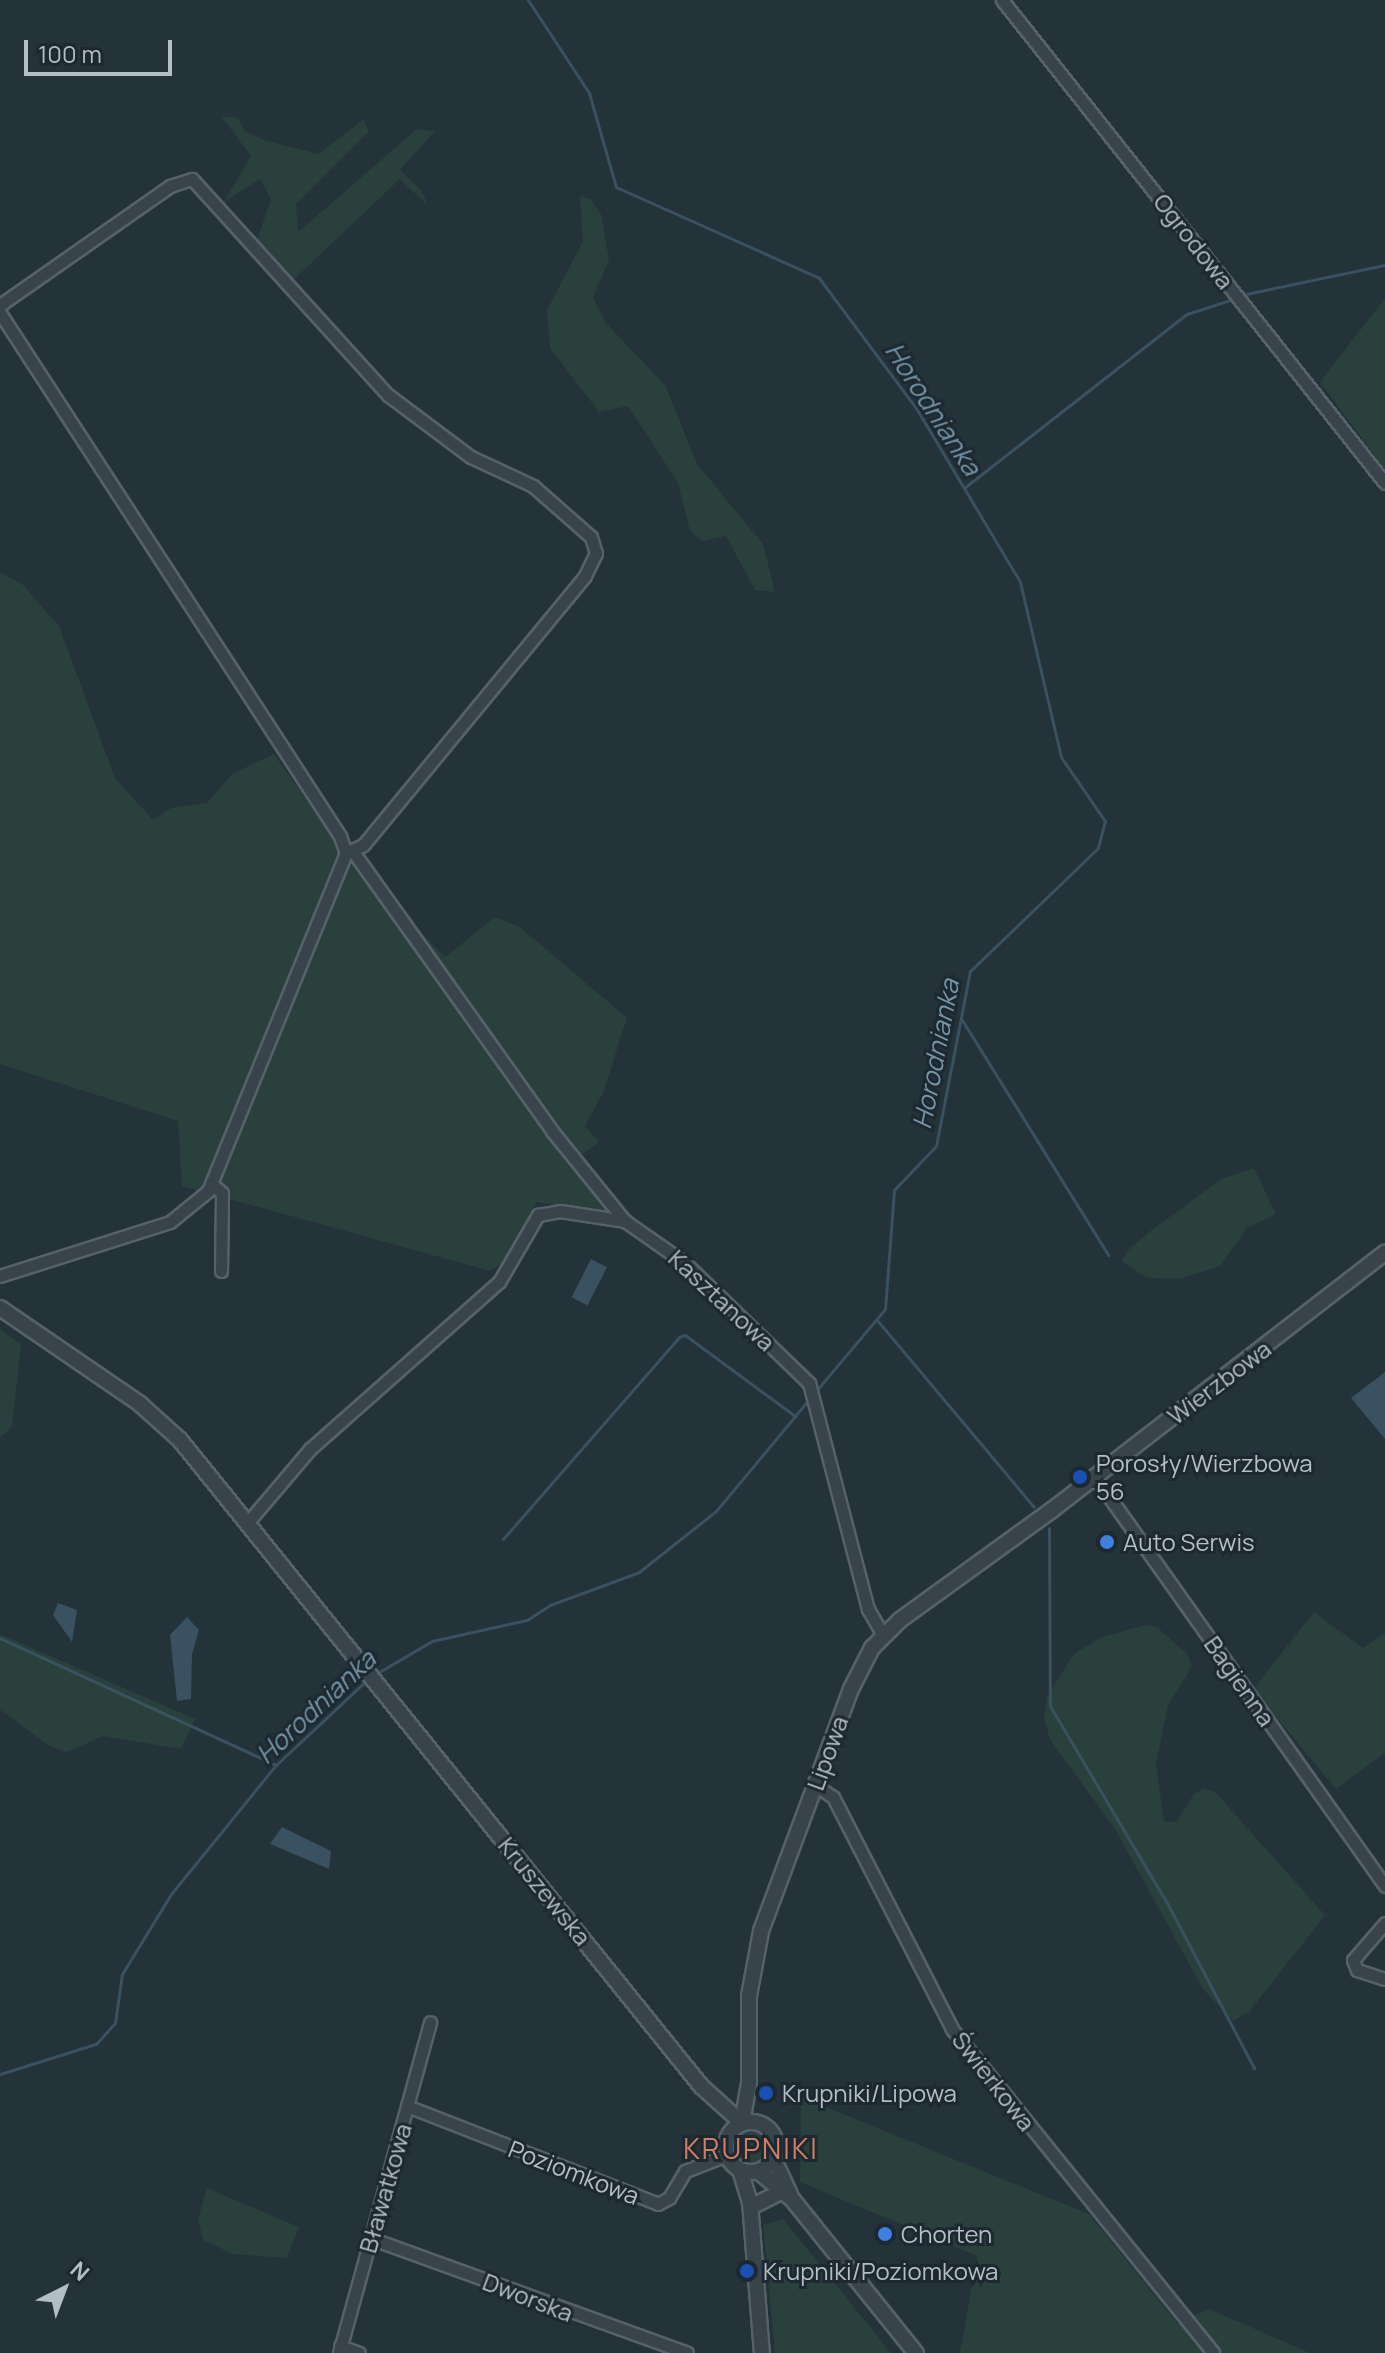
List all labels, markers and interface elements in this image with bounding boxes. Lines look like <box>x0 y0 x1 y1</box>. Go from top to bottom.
scale bar <box>28 24 176 74</box>
text: 100 m <box>38 37 102 70</box>
street label: Ogrodowa <box>1148 188 1240 294</box>
water label: Horodnianka <box>879 337 987 481</box>
water label: Horodnianka <box>906 977 966 1131</box>
street label: Kasztanowa <box>663 1244 781 1356</box>
street label: Wierzbowa <box>1162 1334 1276 1430</box>
place label: Porosły/Wierzbowa 56 <box>1096 1449 1313 1505</box>
marker: Porosły/Wierzbowa 56 <box>1071 1468 1089 1486</box>
place label: Auto Serwis <box>1123 1528 1255 1556</box>
marker: Auto Serwis <box>1098 1533 1116 1551</box>
street label: Bagienna <box>1199 1630 1281 1732</box>
water label: Horodnianka <box>250 1644 382 1770</box>
street label: Lipowa <box>800 1712 854 1794</box>
street label: Kruszewska <box>493 1831 597 1951</box>
street label: Świerkowa <box>946 2026 1042 2136</box>
place label: Krupniki/Lipowa <box>782 2079 957 2107</box>
marker: Krupniki/Lipowa <box>757 2084 775 2102</box>
street label: Bławatkowa <box>353 2120 417 2256</box>
district label: KRUPNIKI <box>683 2131 819 2165</box>
street label: Poziomkowa <box>505 2134 643 2210</box>
place label: Chorten <box>901 2220 992 2248</box>
marker: Chorten <box>876 2225 894 2243</box>
north arrow <box>24 2249 104 2329</box>
text: N <box>64 2255 96 2288</box>
place label: Krupniki/Poziomkowa <box>763 2257 998 2285</box>
marker: Krupniki/Poziomkowa <box>738 2262 756 2280</box>
street label: Dworska <box>479 2267 577 2327</box>

